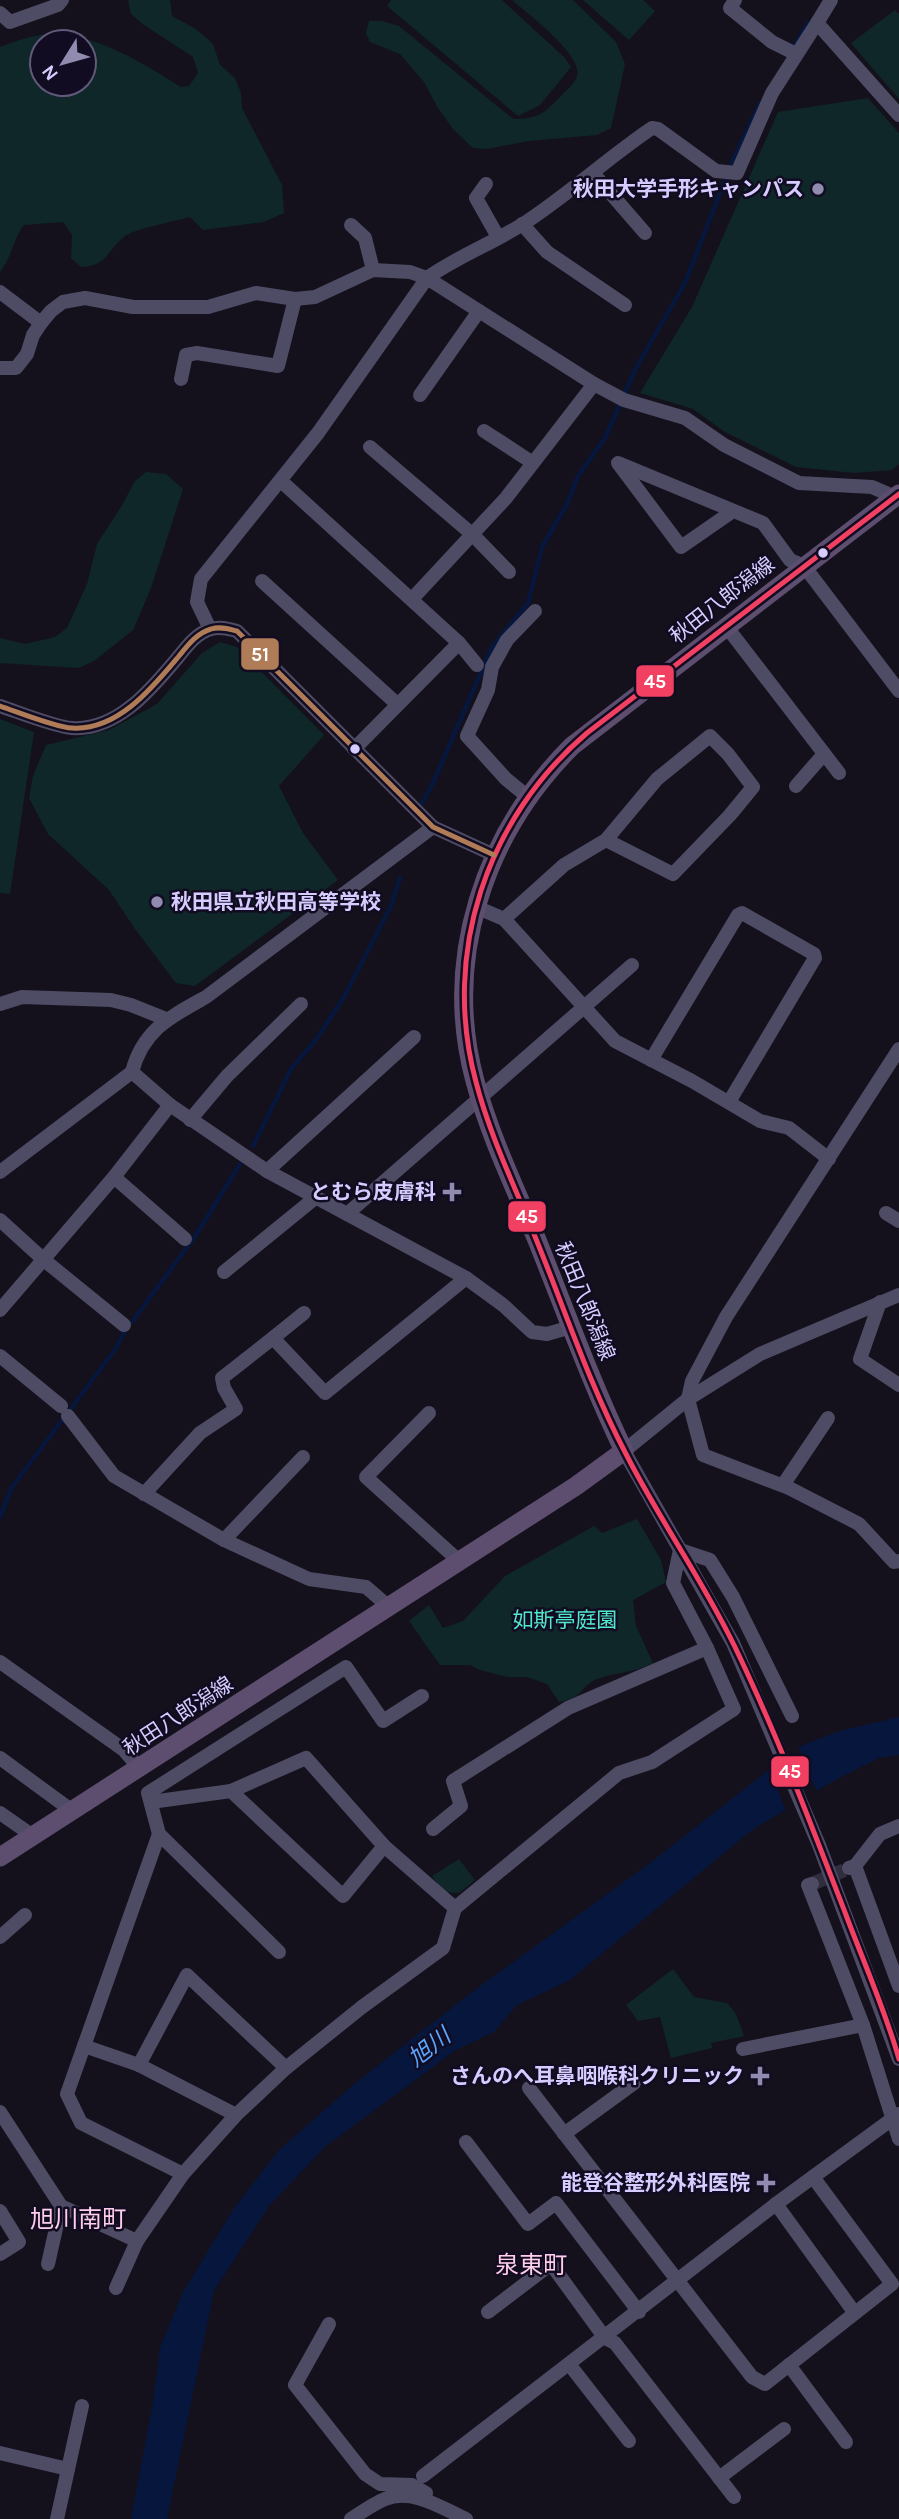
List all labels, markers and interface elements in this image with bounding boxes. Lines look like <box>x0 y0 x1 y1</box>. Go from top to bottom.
north arrow <box>28 28 98 98</box>
text: N <box>37 61 63 85</box>
place label: 秋田大学手形キャンパス <box>573 177 804 201</box>
marker: 秋田大学手形キャンパス <box>810 181 826 197</box>
unlabelled marker <box>816 546 830 560</box>
street label: 秋田八郎潟線 <box>665 552 779 648</box>
line badge: 51 <box>240 637 280 671</box>
text: 51 <box>251 644 269 666</box>
line badge: 45 <box>635 664 675 698</box>
text: 45 <box>644 671 666 693</box>
unlabelled marker <box>348 742 362 756</box>
place label: 秋田県立秋田高等学校 <box>171 890 381 914</box>
marker: 秋田県立秋田高等学校 <box>149 894 165 910</box>
place label: とむら皮膚科 <box>310 1180 436 1204</box>
marker: とむら皮膚科 <box>442 1182 462 1202</box>
line badge: 45 <box>507 1200 547 1233</box>
text: 45 <box>516 1206 538 1228</box>
street label: 秋田八郎潟線 <box>550 1238 620 1364</box>
park label: 如斯亭庭園 <box>513 1608 618 1632</box>
street label: 秋田八郎潟線 <box>119 1672 237 1760</box>
line badge: 45 <box>770 1755 810 1788</box>
text: 45 <box>779 1761 801 1783</box>
water label: 旭川 <box>403 2021 458 2072</box>
place label: さんのへ耳鼻咽喉科クリニック <box>450 2064 744 2088</box>
marker: さんのへ耳鼻咽喉科クリニック <box>750 2066 770 2086</box>
place label: 能登谷整形外科医院 <box>561 2171 750 2195</box>
marker: 能登谷整形外科医院 <box>756 2173 776 2193</box>
district label: 旭川南町 <box>30 2205 126 2233</box>
district label: 泉東町 <box>495 2251 567 2279</box>

